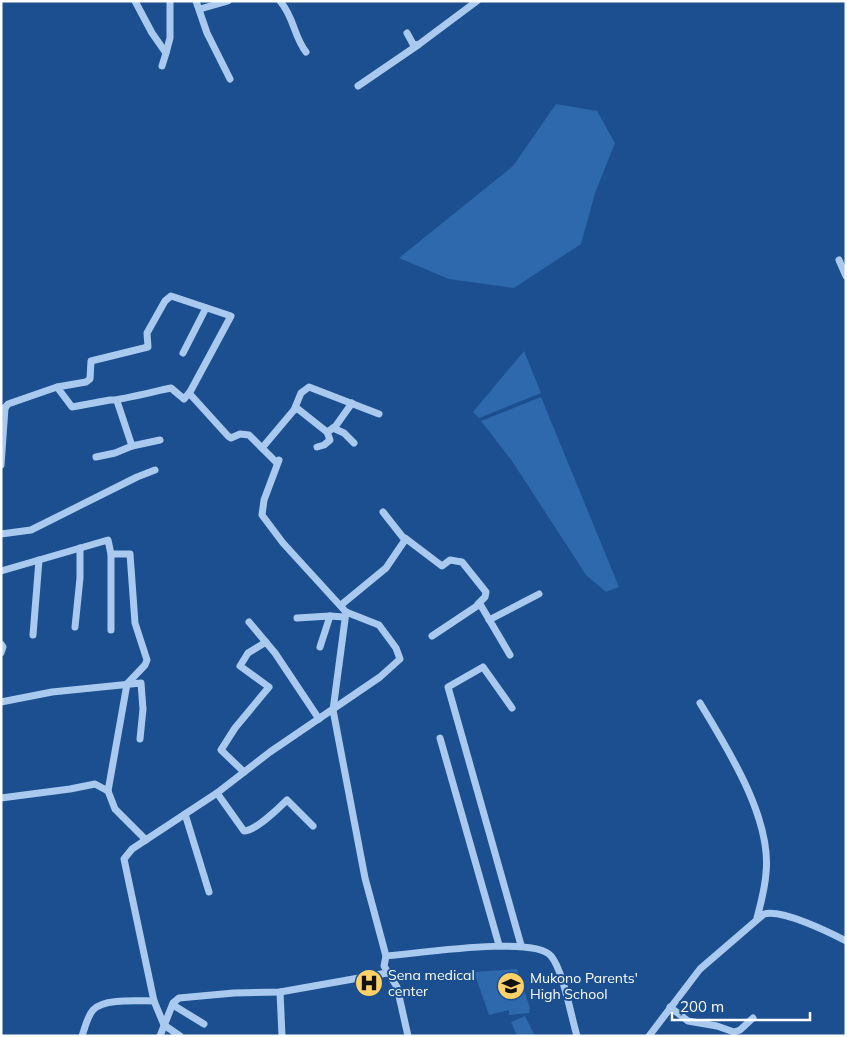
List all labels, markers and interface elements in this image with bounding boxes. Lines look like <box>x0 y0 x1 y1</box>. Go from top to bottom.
place label: Sena medical center <box>388 966 475 1000</box>
hospital icon: Sena medical center <box>354 968 384 998</box>
place label: Mukono Parents' High School <box>530 969 638 1003</box>
school or university icon: Mukono Parents' High School <box>496 971 526 1001</box>
scale bar <box>672 990 810 1022</box>
text: 200 m <box>680 997 724 1016</box>

